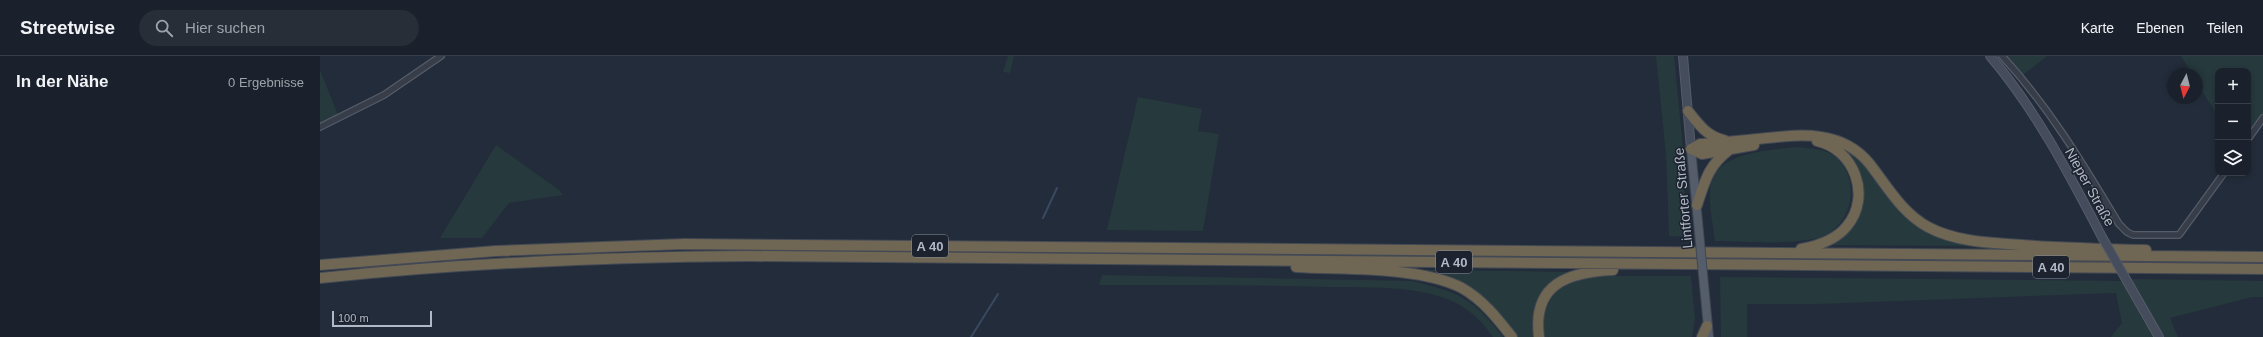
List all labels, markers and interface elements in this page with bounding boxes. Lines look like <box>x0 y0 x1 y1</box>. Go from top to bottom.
search box <box>139 10 419 46</box>
text: Streetwise <box>20 17 115 38</box>
icon: search <box>153 17 175 39</box>
text: Hier suchen <box>185 19 265 36</box>
text: Karte <box>2081 20 2114 36</box>
text: Ebenen <box>2136 20 2184 36</box>
text: Teilen <box>2206 20 2243 36</box>
north arrow <box>2167 68 2203 104</box>
map controls <box>2215 68 2251 176</box>
button: + <box>2215 68 2251 104</box>
text: In der Nähe <box>16 72 109 91</box>
text: 0 Ergebnisse <box>228 75 304 90</box>
button: − <box>2215 104 2251 140</box>
button: layers <box>2215 140 2251 176</box>
street label: Nieper Straße <box>2062 145 2118 229</box>
street label: Lintforter Straße <box>1671 147 1695 249</box>
road number: A 40 <box>912 235 948 257</box>
road number: A 40 <box>1436 251 1472 273</box>
road number: A 40 <box>2033 256 2069 278</box>
scale bar <box>332 309 432 328</box>
text: 100 m <box>338 312 369 324</box>

